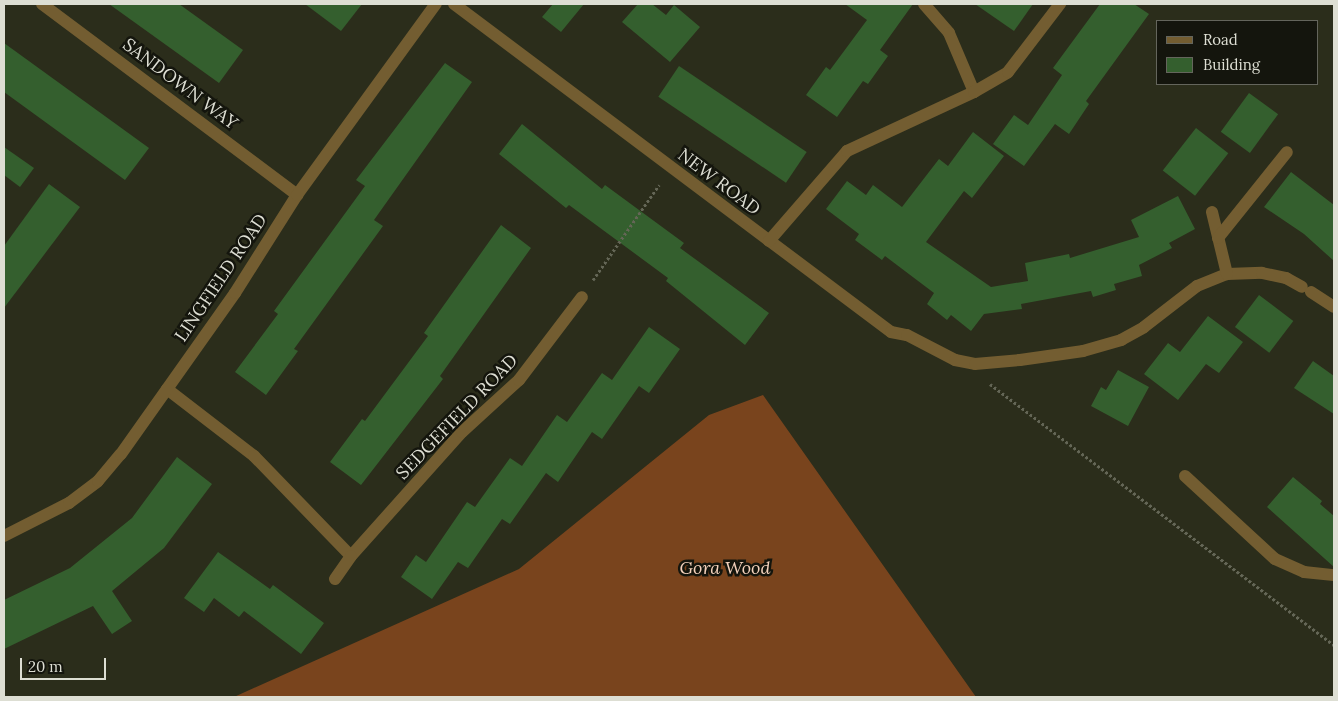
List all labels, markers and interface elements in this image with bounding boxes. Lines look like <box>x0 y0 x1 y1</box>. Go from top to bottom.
legend <box>1156 20 1318 85</box>
text: Road <box>1203 30 1238 49</box>
street label: SANDOWN WAY <box>118 34 242 134</box>
text: Building <box>1203 55 1260 74</box>
street label: NEW ROAD <box>674 144 764 220</box>
street label: LINGFIELD ROAD <box>170 210 272 346</box>
street label: SEDGEFIELD ROAD <box>392 350 522 484</box>
park label: Gora Wood <box>680 557 770 579</box>
scale bar <box>22 648 109 680</box>
text: 20 m <box>28 657 63 676</box>

